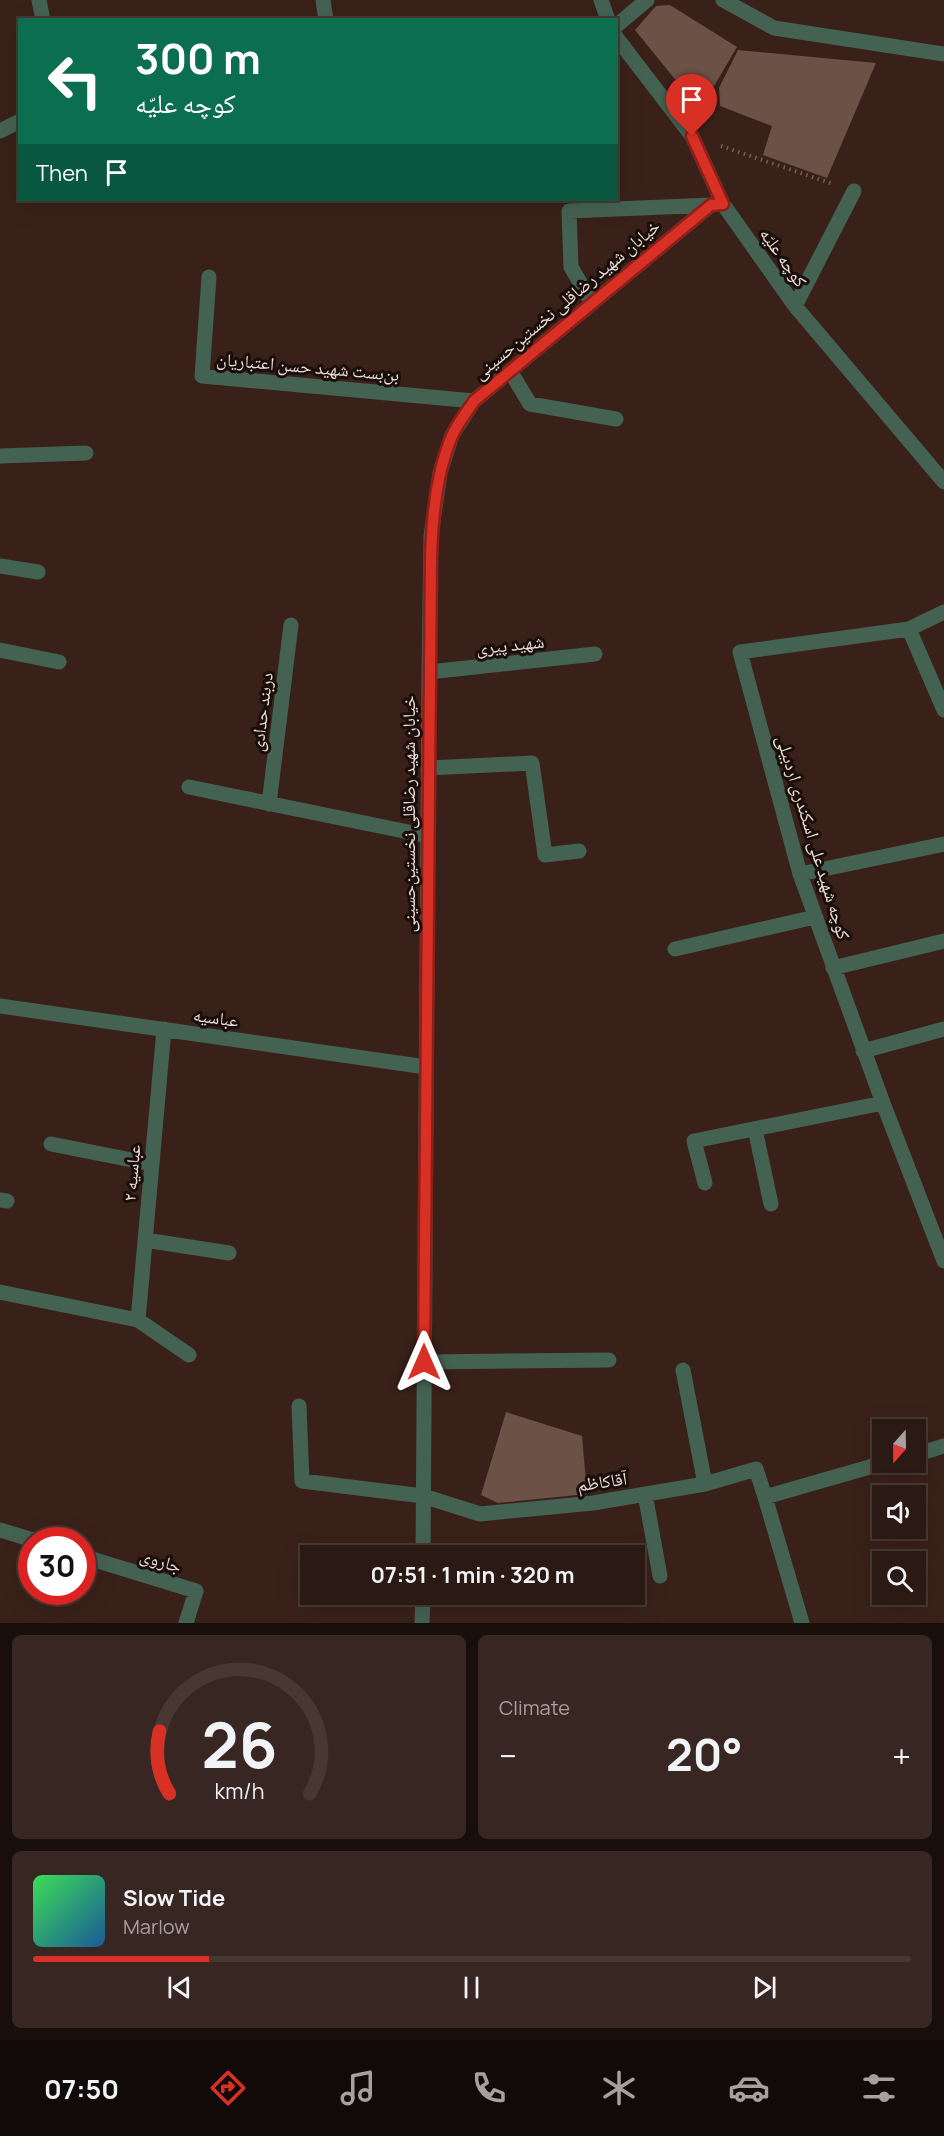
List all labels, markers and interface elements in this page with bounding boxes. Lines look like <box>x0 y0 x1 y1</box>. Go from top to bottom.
text: 300 m <box>135 29 261 87</box>
icon: left <box>36 42 114 120</box>
pin <box>666 74 717 136</box>
icon: arrive <box>675 83 708 116</box>
text: کوچه علیّه <box>135 84 236 121</box>
icon: arrive <box>100 156 133 189</box>
text: Then <box>36 158 88 188</box>
street label: خیابان شهید رضاقلی نخستین‌حسینی <box>468 214 664 384</box>
street label: کوچه علیّه <box>755 223 813 292</box>
street label: بن‌بست شهید حسن اعتباریان <box>216 346 400 386</box>
street label: شهید پیری <box>475 628 545 660</box>
street label: دربند حدادی <box>244 671 278 753</box>
street label: خیابان شهید رضاقلی نخستین‌حسینی <box>396 696 420 932</box>
street label: کوچه شهید علی اسکندری اردبیلی <box>771 732 857 943</box>
street label: عباسیه <box>192 1002 240 1032</box>
street label: عباسیه ۲ <box>117 1144 145 1202</box>
position arrow <box>392 1330 456 1394</box>
north arrow <box>872 1419 926 1473</box>
map controls <box>872 1419 926 1605</box>
street label: آقاکاظم <box>576 1466 629 1497</box>
button: sound <box>872 1485 926 1539</box>
speed limit sign: 30 <box>18 1527 96 1605</box>
street label: جاروی <box>137 1542 185 1578</box>
button: search <box>872 1551 926 1605</box>
text: 07:51 · 1 min · 320 m <box>371 1560 574 1590</box>
text: Climate <box>499 1694 570 1721</box>
text: 26 <box>201 1701 277 1787</box>
text: 20° <box>666 1723 743 1785</box>
text: − <box>499 1733 517 1778</box>
text: + <box>892 1733 911 1778</box>
text: km/h <box>214 1776 264 1805</box>
text: Slow Tide <box>123 1883 225 1913</box>
text: Marlow <box>123 1913 190 1940</box>
icon: previous <box>163 1971 196 2004</box>
icon: pause <box>455 1971 488 2004</box>
icon: next <box>748 1971 781 2004</box>
icon: directions <box>207 2067 249 2109</box>
icon: music <box>337 2067 379 2109</box>
icon: phone <box>468 2067 510 2109</box>
icon: climate <box>598 2067 640 2109</box>
icon: car <box>728 2067 770 2109</box>
icon: filters <box>858 2067 900 2109</box>
text: 07:50 <box>44 2070 119 2107</box>

